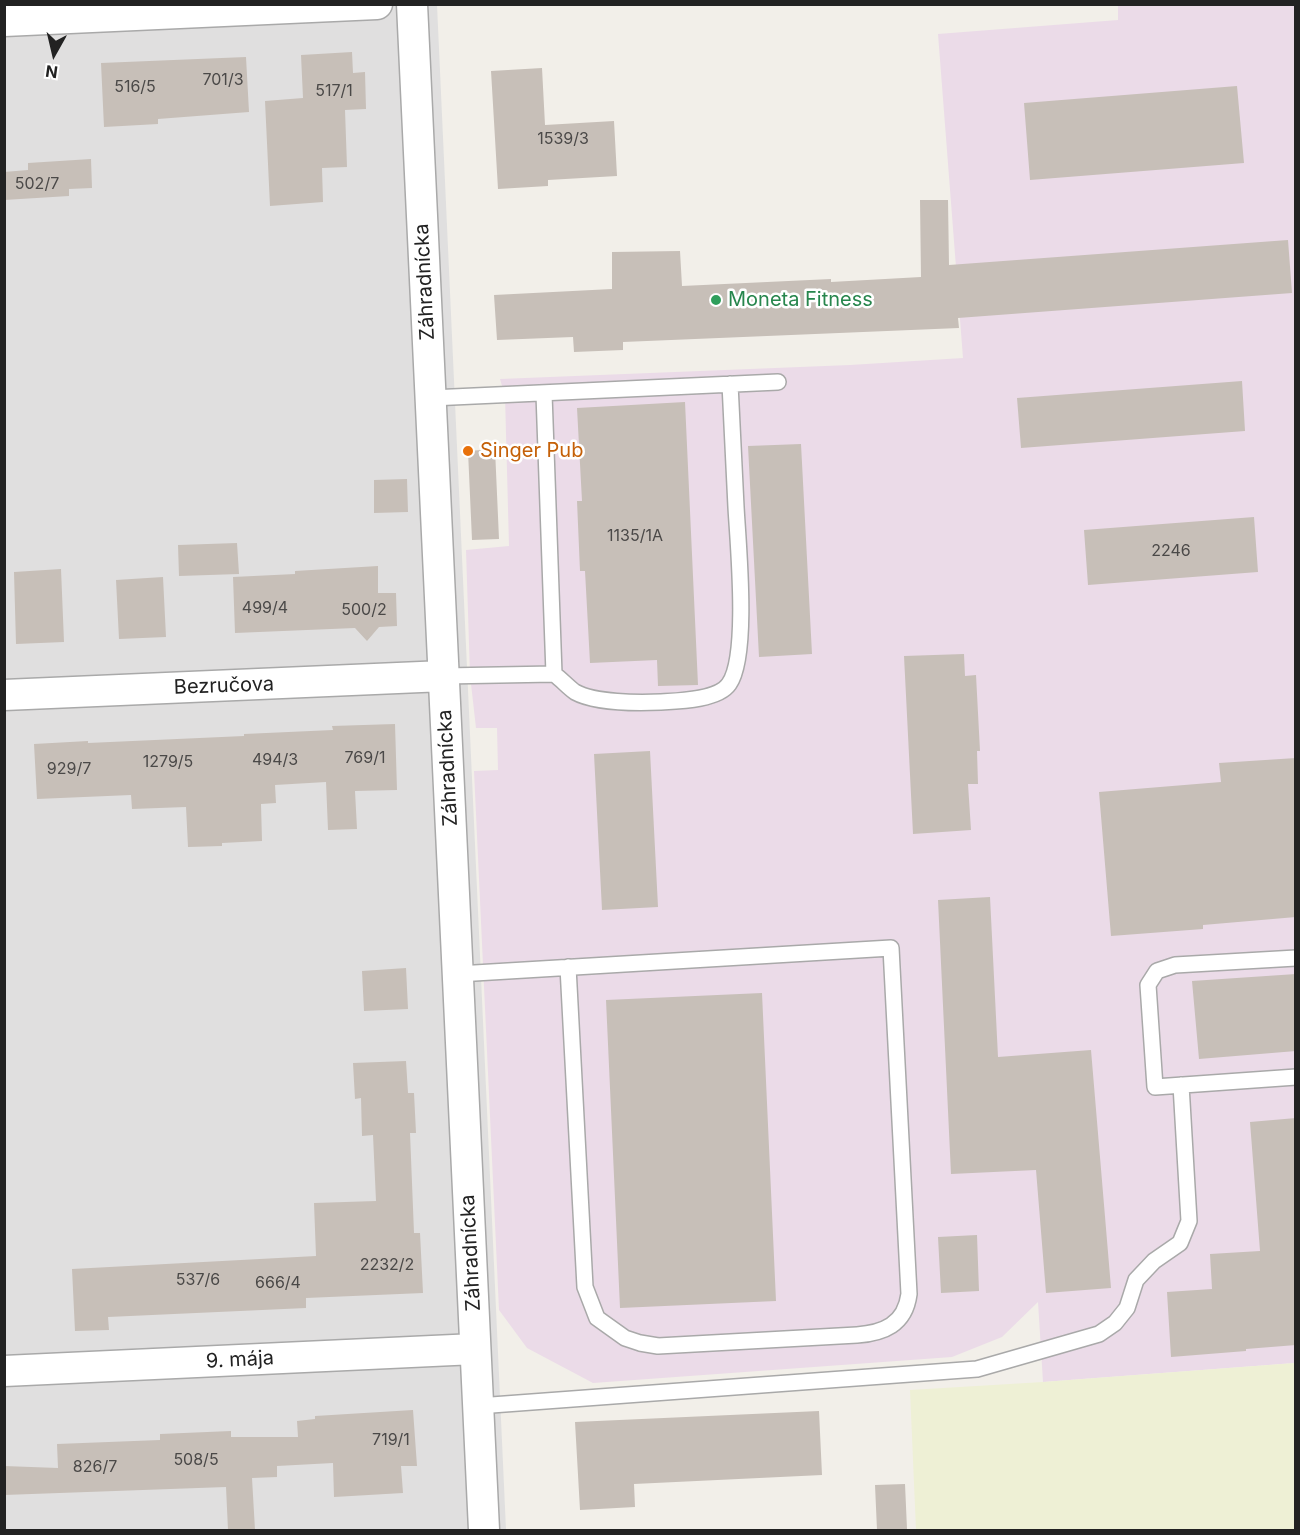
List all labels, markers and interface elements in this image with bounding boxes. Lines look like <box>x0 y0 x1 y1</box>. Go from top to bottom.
north arrow <box>24 24 84 84</box>
text: N <box>44 61 59 83</box>
house number: 701/3 <box>202 70 244 90</box>
house number: 516/5 <box>114 77 156 97</box>
house number: 517/1 <box>315 81 353 101</box>
house number: 1539/3 <box>537 129 589 149</box>
house number: 502/7 <box>15 174 59 194</box>
street label: Záhradnícka <box>410 223 440 341</box>
place label: Moneta Fitness <box>728 288 873 312</box>
marker: Moneta Fitness <box>709 293 723 307</box>
place label: Singer Pub <box>480 439 583 463</box>
marker: Singer Pub <box>461 444 475 458</box>
house number: 1135/1A <box>607 526 663 546</box>
house number: 2246 <box>1151 541 1191 561</box>
house number: 499/4 <box>242 598 288 618</box>
house number: 500/2 <box>341 600 387 620</box>
street label: Bezručova <box>173 672 275 700</box>
street label: Záhradnícka <box>433 709 463 827</box>
house number: 769/1 <box>345 748 385 768</box>
house number: 494/3 <box>252 750 298 770</box>
house number: 1279/5 <box>143 752 193 772</box>
house number: 929/7 <box>47 759 91 779</box>
street label: Záhradnícka <box>456 1194 486 1312</box>
house number: 2232/2 <box>360 1255 414 1275</box>
house number: 537/6 <box>176 1270 220 1290</box>
house number: 666/4 <box>255 1273 301 1293</box>
street label: 9. mája <box>205 1346 275 1374</box>
house number: 719/1 <box>372 1430 410 1450</box>
house number: 508/5 <box>173 1450 219 1470</box>
house number: 826/7 <box>73 1457 117 1477</box>

